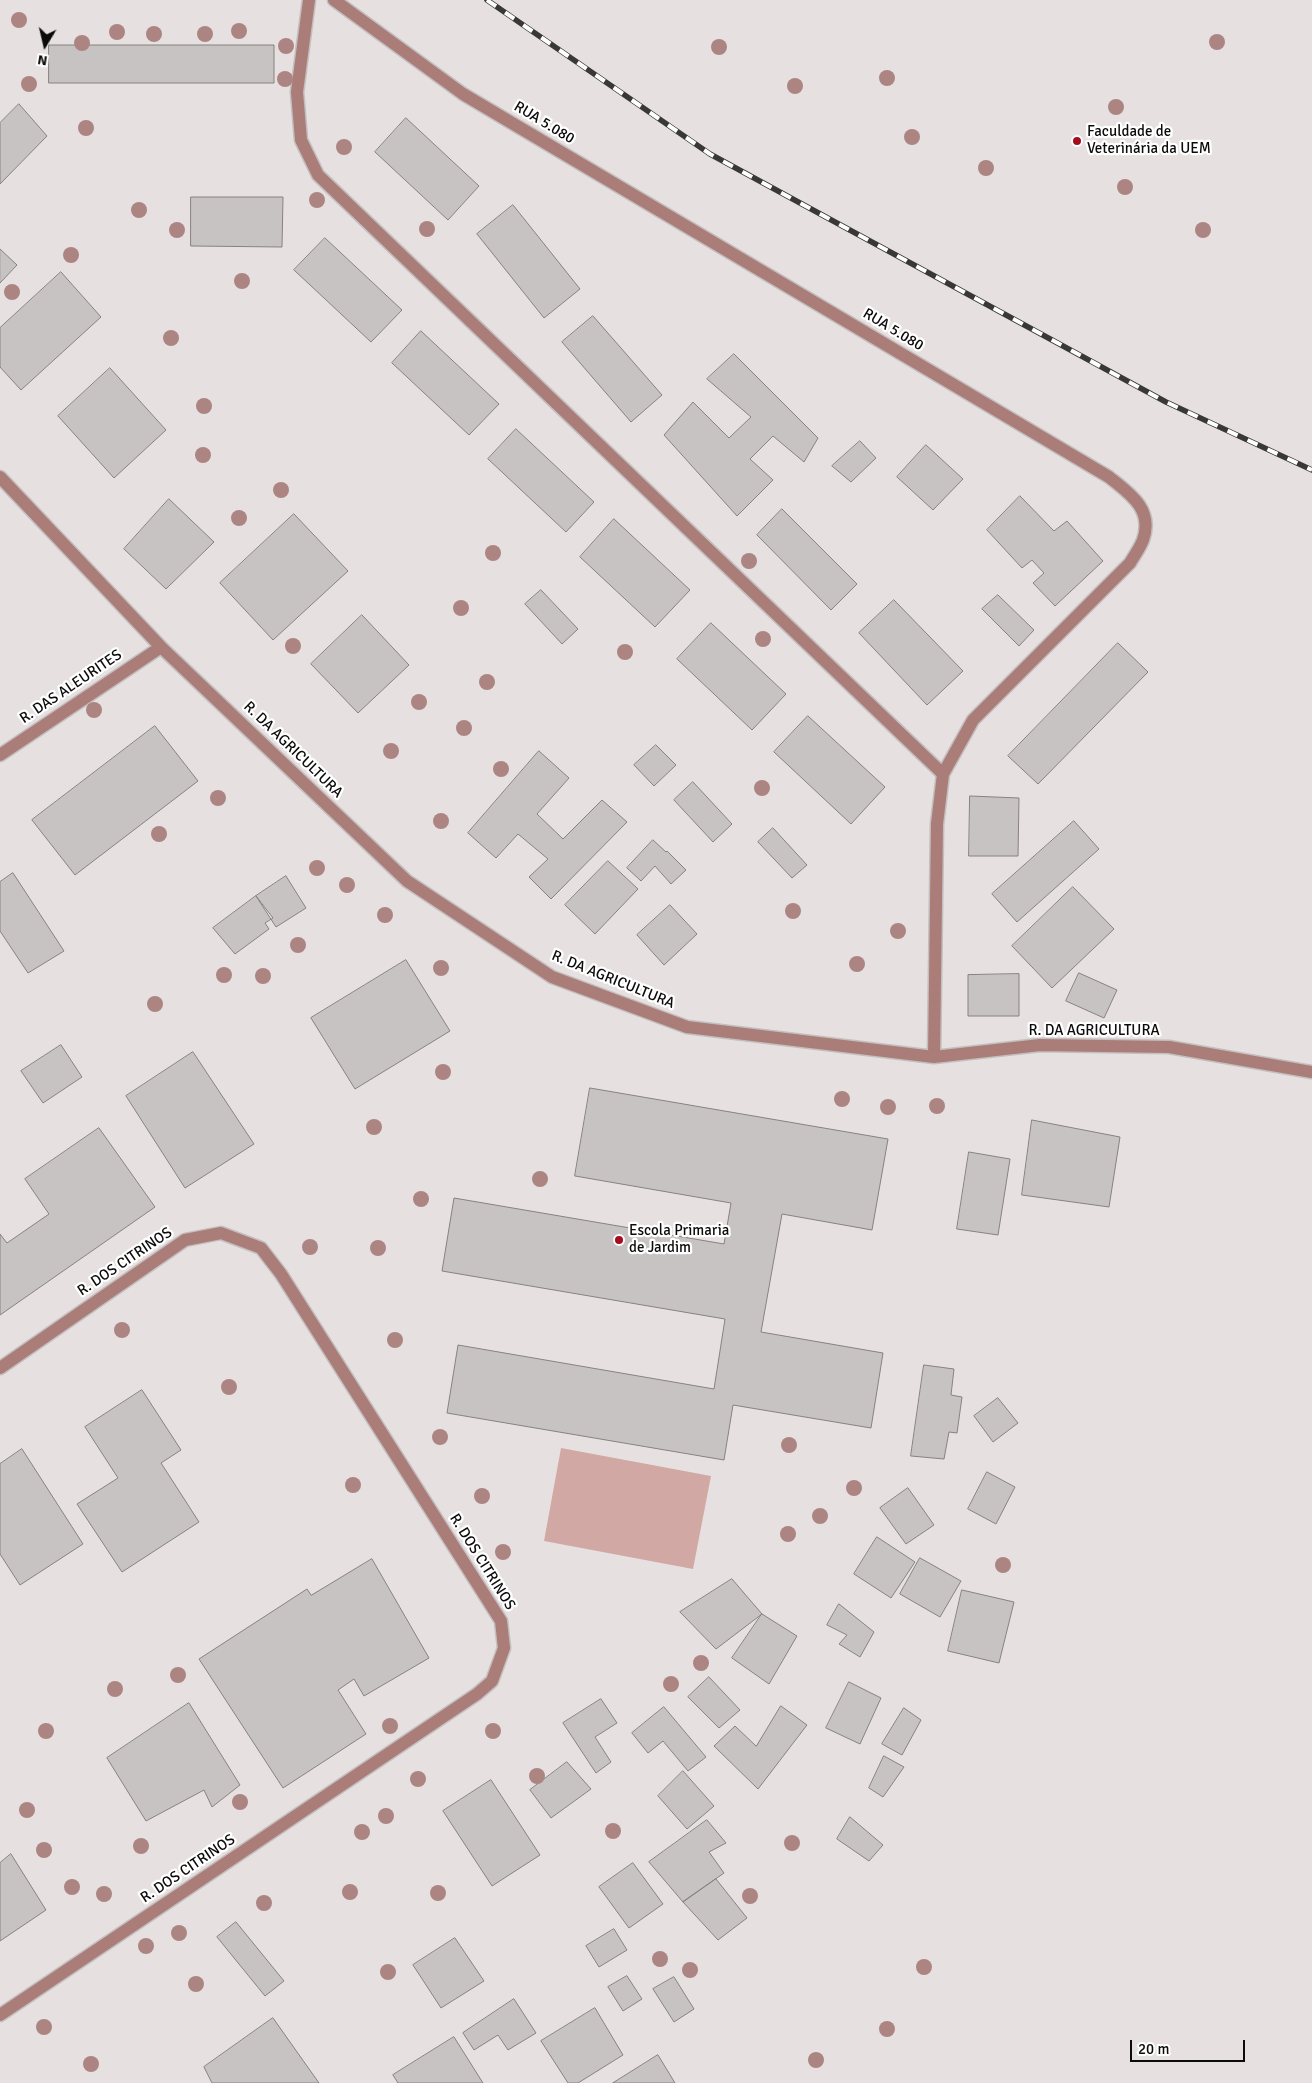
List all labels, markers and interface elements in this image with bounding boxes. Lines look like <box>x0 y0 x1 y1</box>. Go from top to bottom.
north arrow <box>20 20 70 70</box>
text: N <box>36 51 49 69</box>
street label: RUA 5.080 <box>510 98 578 148</box>
place label: Faculdade de Veterinária da UEM <box>1087 123 1211 158</box>
marker: Faculdade de Veterinária da UEM <box>1071 135 1083 147</box>
street label: RUA 5.080 <box>859 305 927 355</box>
street label: R. DAS ALEURITES <box>16 646 126 728</box>
street label: R. DA AGRICULTURA <box>240 698 346 802</box>
street label: R. DA AGRICULTURA <box>549 947 677 1013</box>
street label: R. DA AGRICULTURA <box>1028 1022 1160 1040</box>
place label: Escola Primaria de Jardim <box>629 1222 729 1257</box>
street label: R. DOS CITRINOS <box>74 1224 176 1300</box>
marker: Escola Primaria de Jardim <box>613 1234 625 1246</box>
street label: R. DOS CITRINOS <box>445 1511 519 1613</box>
street label: R. DOS CITRINOS <box>137 1831 239 1907</box>
scale bar <box>1132 2030 1247 2062</box>
text: 20 m <box>1138 2040 1169 2058</box>

